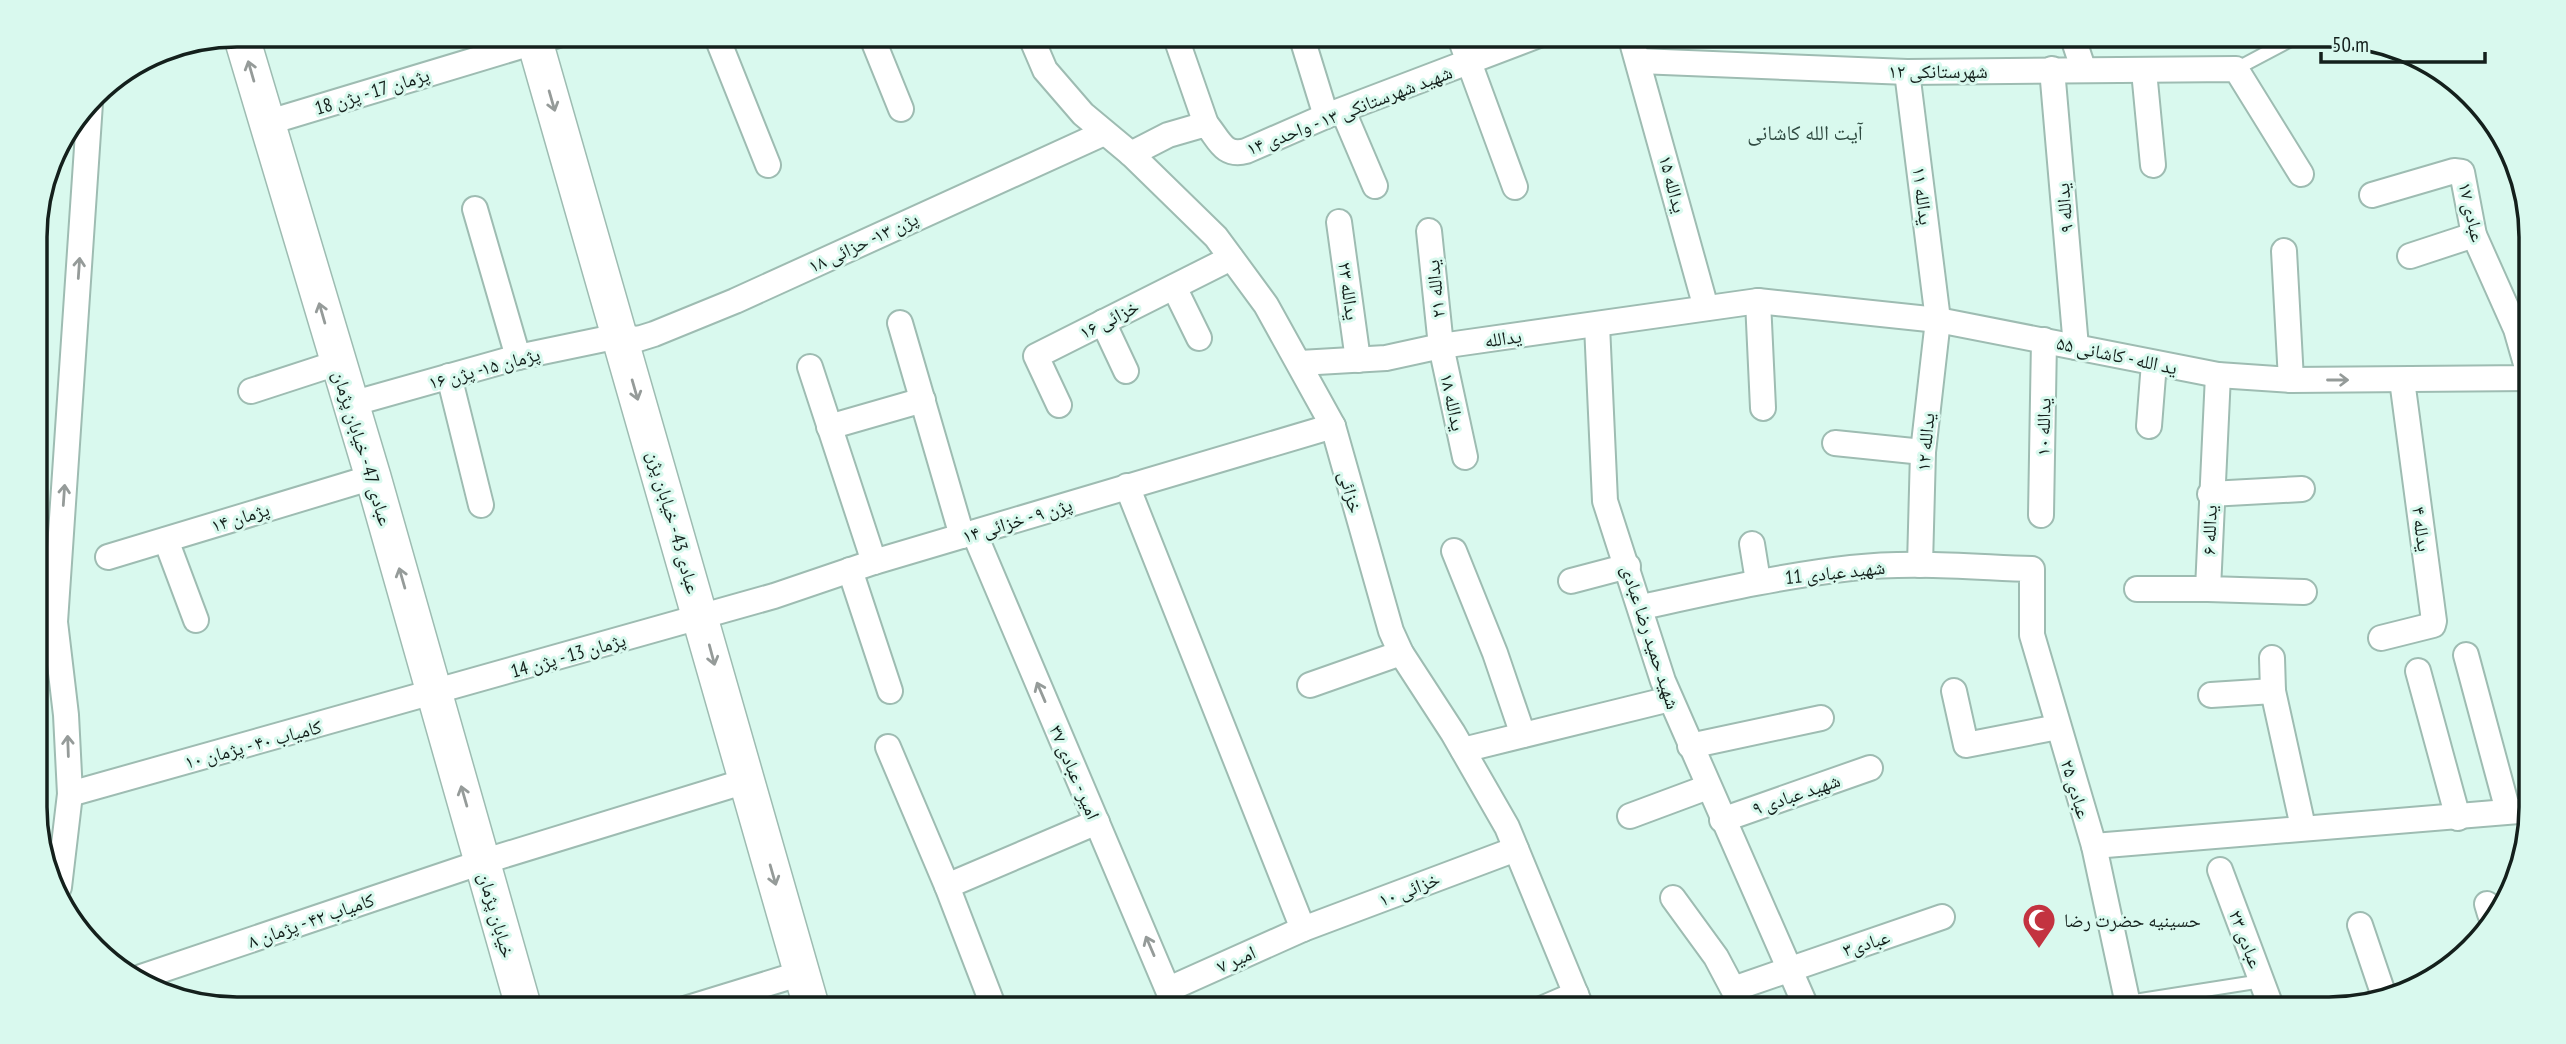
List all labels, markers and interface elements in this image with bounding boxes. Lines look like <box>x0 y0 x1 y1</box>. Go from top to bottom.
scale bar <box>2321 21 2486 65</box>
text: 50 m <box>2332 31 2369 58</box>
street label: شهرستانکی ۱۲ <box>1888 59 1988 83</box>
one-way arrow <box>244 60 257 82</box>
street label: شهید شهرستانکی ۱۳ - واحدی ۱۴ <box>1243 60 1455 160</box>
street label: پژمان 17 - پژن 18 <box>312 62 432 120</box>
one-way arrow <box>546 89 559 111</box>
district label: آیت الله کاشانی <box>1747 119 1864 146</box>
street label: یدالله ۱۵ <box>1654 153 1692 215</box>
street label: یدالله ۱۱ <box>1908 166 1938 227</box>
street label: عبادی ۱۷ <box>2453 180 2491 245</box>
street label: یدالله ۹ <box>2050 182 2078 234</box>
street label: پژن ۱۳- حزائی ۱۸ <box>804 206 922 278</box>
one-way arrow <box>73 258 86 280</box>
street label: یدالله ۲۱ <box>1420 259 1450 319</box>
street label: یدالله ۲۳ <box>1333 260 1365 322</box>
street label: خزائی ۱۶ <box>1075 294 1143 344</box>
one-way arrow <box>315 302 328 324</box>
street label: یدالله <box>1483 324 1523 352</box>
street label: ید الله - کاشانی ۵۵ <box>2054 330 2180 380</box>
street label: پژمان ۱۵- پژن ۱۶ <box>426 342 543 395</box>
street label: عبادی 47 - خیابان پژمان <box>328 368 398 529</box>
street label: یدالله ۱۸ <box>1435 371 1471 433</box>
one-way arrow <box>2326 373 2349 387</box>
one-way arrow <box>629 378 642 401</box>
street label: یدالله ۱۰ <box>2030 398 2056 456</box>
street label: یدالله ۱۲ <box>1910 412 1940 472</box>
street label: عبادی 43 - خیابان پژن <box>642 448 706 596</box>
street label: خزائی <box>1334 468 1368 516</box>
one-way arrow <box>57 484 70 507</box>
street label: پژن ۹ - خزائی ۱۴ <box>959 492 1075 548</box>
street label: پژمان ۱۴ <box>208 497 272 537</box>
street label: یدالله ۶ <box>2196 505 2222 555</box>
street label: یدلله ۴ <box>2407 505 2437 553</box>
street label: شهید عبادی 11 <box>1784 555 1886 589</box>
street label: شهید حمید رضا عبادی <box>1616 562 1686 712</box>
one-way arrow <box>394 567 407 589</box>
street label: پژمان 13 - پژن 14 <box>508 627 628 683</box>
one-way arrow <box>706 644 719 666</box>
one-way arrow <box>1034 681 1047 703</box>
street label: کامیاب ۴۰ - پژمان ۱۰ <box>182 714 324 774</box>
street label: امیر - عبادی ۳۷ <box>1044 721 1106 823</box>
one-way arrow <box>61 735 74 758</box>
street label: عبادی ۲۵ <box>2056 756 2096 822</box>
street label: شهید عبادی ۹ <box>1749 768 1843 820</box>
one-way arrow <box>456 786 469 808</box>
one-way arrow <box>768 863 781 885</box>
street label: خزائی ۱۰ <box>1375 866 1443 912</box>
street label: خیابان پژمان <box>473 870 521 961</box>
street label: کامیاب ۴۲ - پژمان ۸ <box>245 887 378 953</box>
mosque icon: حسینیه حضرت رضا <box>2020 901 2058 950</box>
street label: عبادی ۲۳ <box>2224 906 2268 972</box>
place label: حسینیه حضرت رضا <box>2064 908 2201 932</box>
street label: عبادی۳ <box>1839 924 1893 962</box>
one-way arrow <box>1143 936 1156 957</box>
street label: امیر ۷ <box>1213 940 1259 978</box>

